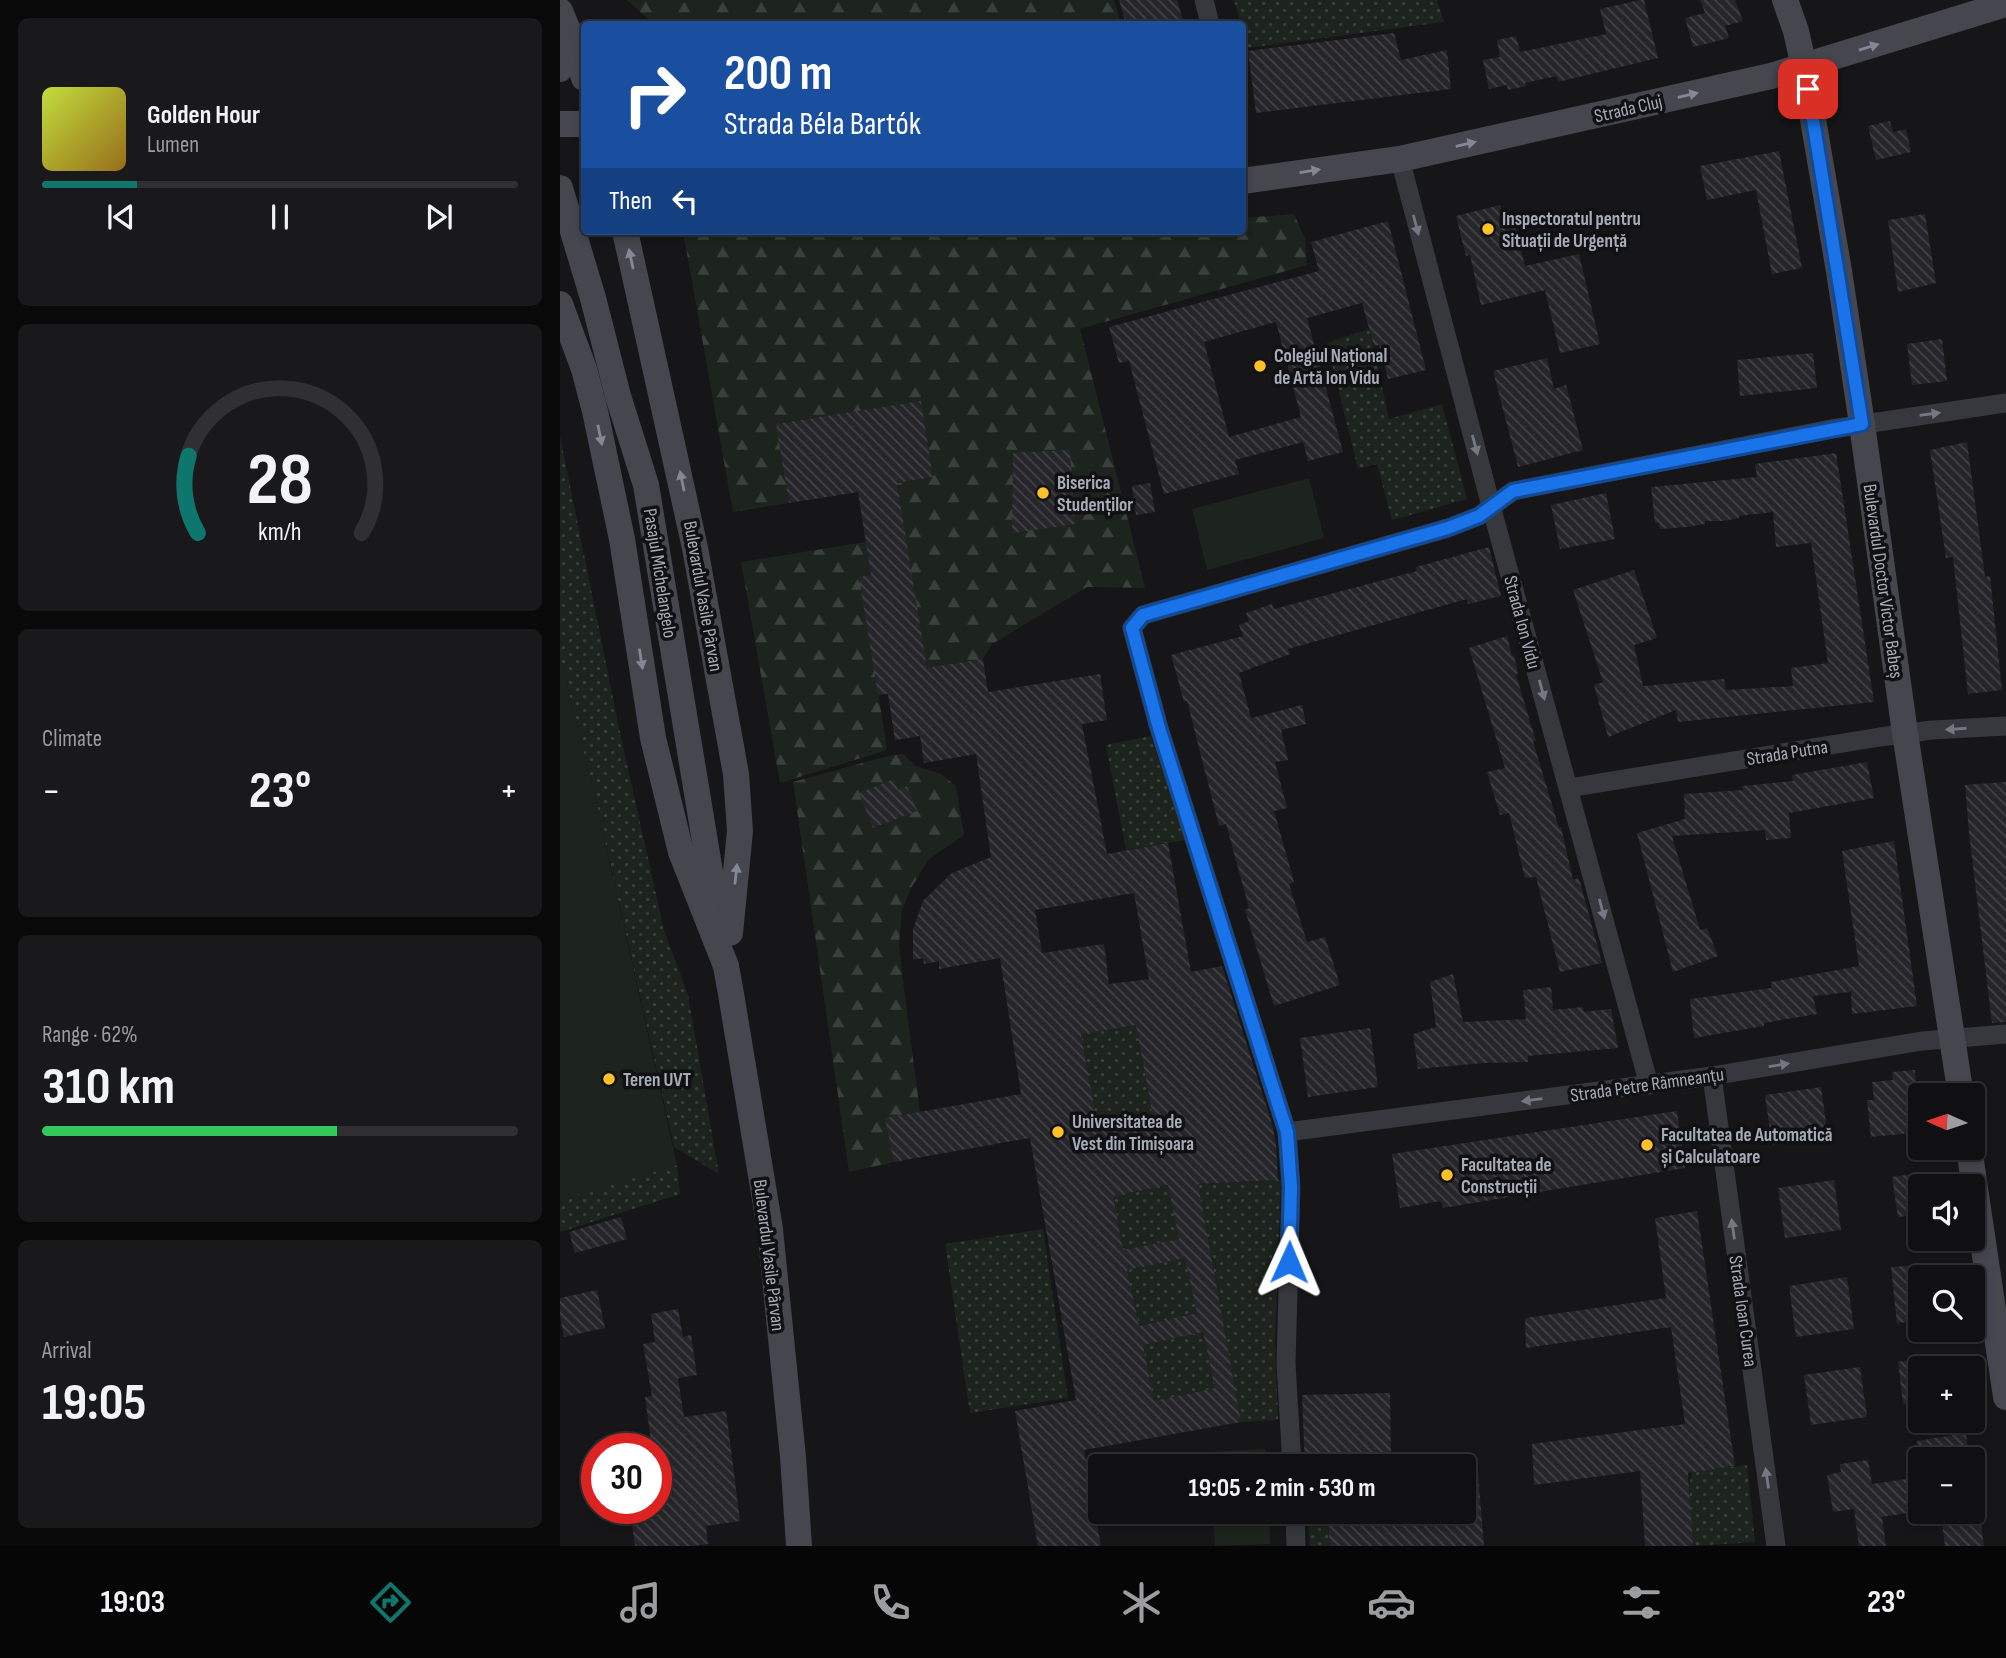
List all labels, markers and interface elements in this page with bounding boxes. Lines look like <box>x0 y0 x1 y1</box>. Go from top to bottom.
one-way arrow <box>1859 41 1880 51</box>
text: 200 m <box>724 45 832 104</box>
icon: right <box>609 49 700 140</box>
pin <box>1778 59 1838 119</box>
icon: arrive <box>1789 70 1827 108</box>
one-way arrow <box>1677 89 1699 100</box>
street label: Strada Cluj <box>1592 91 1664 128</box>
text: Golden Hour <box>147 100 260 131</box>
text: Strada Béla Bartók <box>724 105 921 144</box>
text: Lumen <box>147 131 199 159</box>
one-way arrow <box>1455 138 1477 149</box>
one-way arrow <box>1299 165 1321 176</box>
icon: left <box>666 182 704 220</box>
text: Then <box>609 186 652 217</box>
icon: previous <box>102 198 140 236</box>
icon: pause <box>261 198 299 236</box>
icon: next <box>420 198 458 236</box>
place label: Inspectoratul pentru Situații de Urgență <box>1502 208 1641 253</box>
one-way arrow <box>1411 214 1422 236</box>
marker: Inspectoratul pentru Situații de Urgență <box>1480 221 1496 237</box>
one-way arrow <box>625 248 636 270</box>
place label: Colegiul Național de Artă Ion Vidu <box>1274 345 1387 390</box>
marker: Colegiul Național de Artă Ion Vidu <box>1252 358 1268 374</box>
one-way arrow <box>1919 408 1941 419</box>
one-way arrow <box>595 424 606 446</box>
one-way arrow <box>1470 434 1481 456</box>
text: 28 <box>247 438 313 526</box>
one-way arrow <box>676 470 687 492</box>
place label: Biserica Studenților <box>1057 472 1133 517</box>
street label: Bulevardul Doctor Victor Babeș <box>1857 483 1908 680</box>
marker: Biserica Studenților <box>1035 485 1051 501</box>
street label: Pasajul Michelangelo <box>638 507 681 640</box>
text: km/h <box>258 517 302 548</box>
street label: Bulevardul Vasile Pârvan <box>678 519 727 673</box>
street label: Strada Ion Vidu <box>1498 573 1545 671</box>
one-way arrow <box>636 648 647 670</box>
one-way arrow <box>1537 679 1548 701</box>
one-way arrow <box>1944 724 1966 735</box>
text: Climate <box>42 725 102 753</box>
street label: Strada Putna <box>1745 736 1829 771</box>
text: 23° <box>249 760 311 823</box>
text: − <box>42 769 61 814</box>
text: + <box>499 769 518 814</box>
one-way arrow <box>731 863 742 885</box>
one-way arrow <box>1597 899 1607 920</box>
text: Range · 62% <box>42 1021 138 1049</box>
text: 310 km <box>42 1056 175 1119</box>
one-way arrow <box>1768 1059 1790 1070</box>
street label: Strada Petre Râmneanțu <box>1569 1063 1726 1108</box>
place label: Teren UVT <box>623 1069 691 1092</box>
marker: Teren UVT <box>601 1071 617 1087</box>
north arrow <box>1908 1083 1984 1160</box>
map controls <box>1908 1083 1985 1524</box>
one-way arrow <box>1521 1094 1543 1105</box>
place label: Universitatea de Vest din Timișoara <box>1072 1111 1194 1156</box>
marker: Universitatea de Vest din Timișoara <box>1050 1124 1066 1140</box>
place label: Facultatea de Automatică și Calculatoare <box>1661 1124 1833 1169</box>
marker: Facultatea de Automatică și Calculatoare <box>1639 1137 1655 1153</box>
place label: Facultatea de Construcții <box>1461 1154 1552 1199</box>
marker: Facultatea de Construcții <box>1439 1167 1455 1183</box>
button: sound <box>1908 1174 1985 1251</box>
street label: Bulevardul Vasile Pârvan <box>748 1178 789 1332</box>
one-way arrow <box>1727 1218 1738 1240</box>
position arrow <box>1252 1225 1326 1299</box>
street label: Strada Ioan Curea <box>1723 1254 1762 1368</box>
button: search <box>1908 1265 1985 1342</box>
text: Arrival <box>42 1337 91 1365</box>
button: + <box>1908 1356 1985 1433</box>
text: 19:05 <box>42 1372 146 1435</box>
speed limit sign: 30 <box>581 1433 672 1524</box>
button: − <box>1908 1447 1985 1524</box>
one-way arrow <box>1761 1467 1772 1489</box>
text: 19:05 · 2 min · 530 m <box>1188 1473 1376 1504</box>
icon: directions <box>366 1578 415 1627</box>
icon: music <box>616 1578 665 1627</box>
icon: phone <box>866 1578 915 1627</box>
icon: climate <box>1117 1578 1166 1627</box>
icon: car <box>1367 1578 1416 1627</box>
icon: filters <box>1617 1578 1666 1627</box>
text: 19:03 <box>101 1583 165 1622</box>
text: 23° <box>1867 1583 1905 1622</box>

